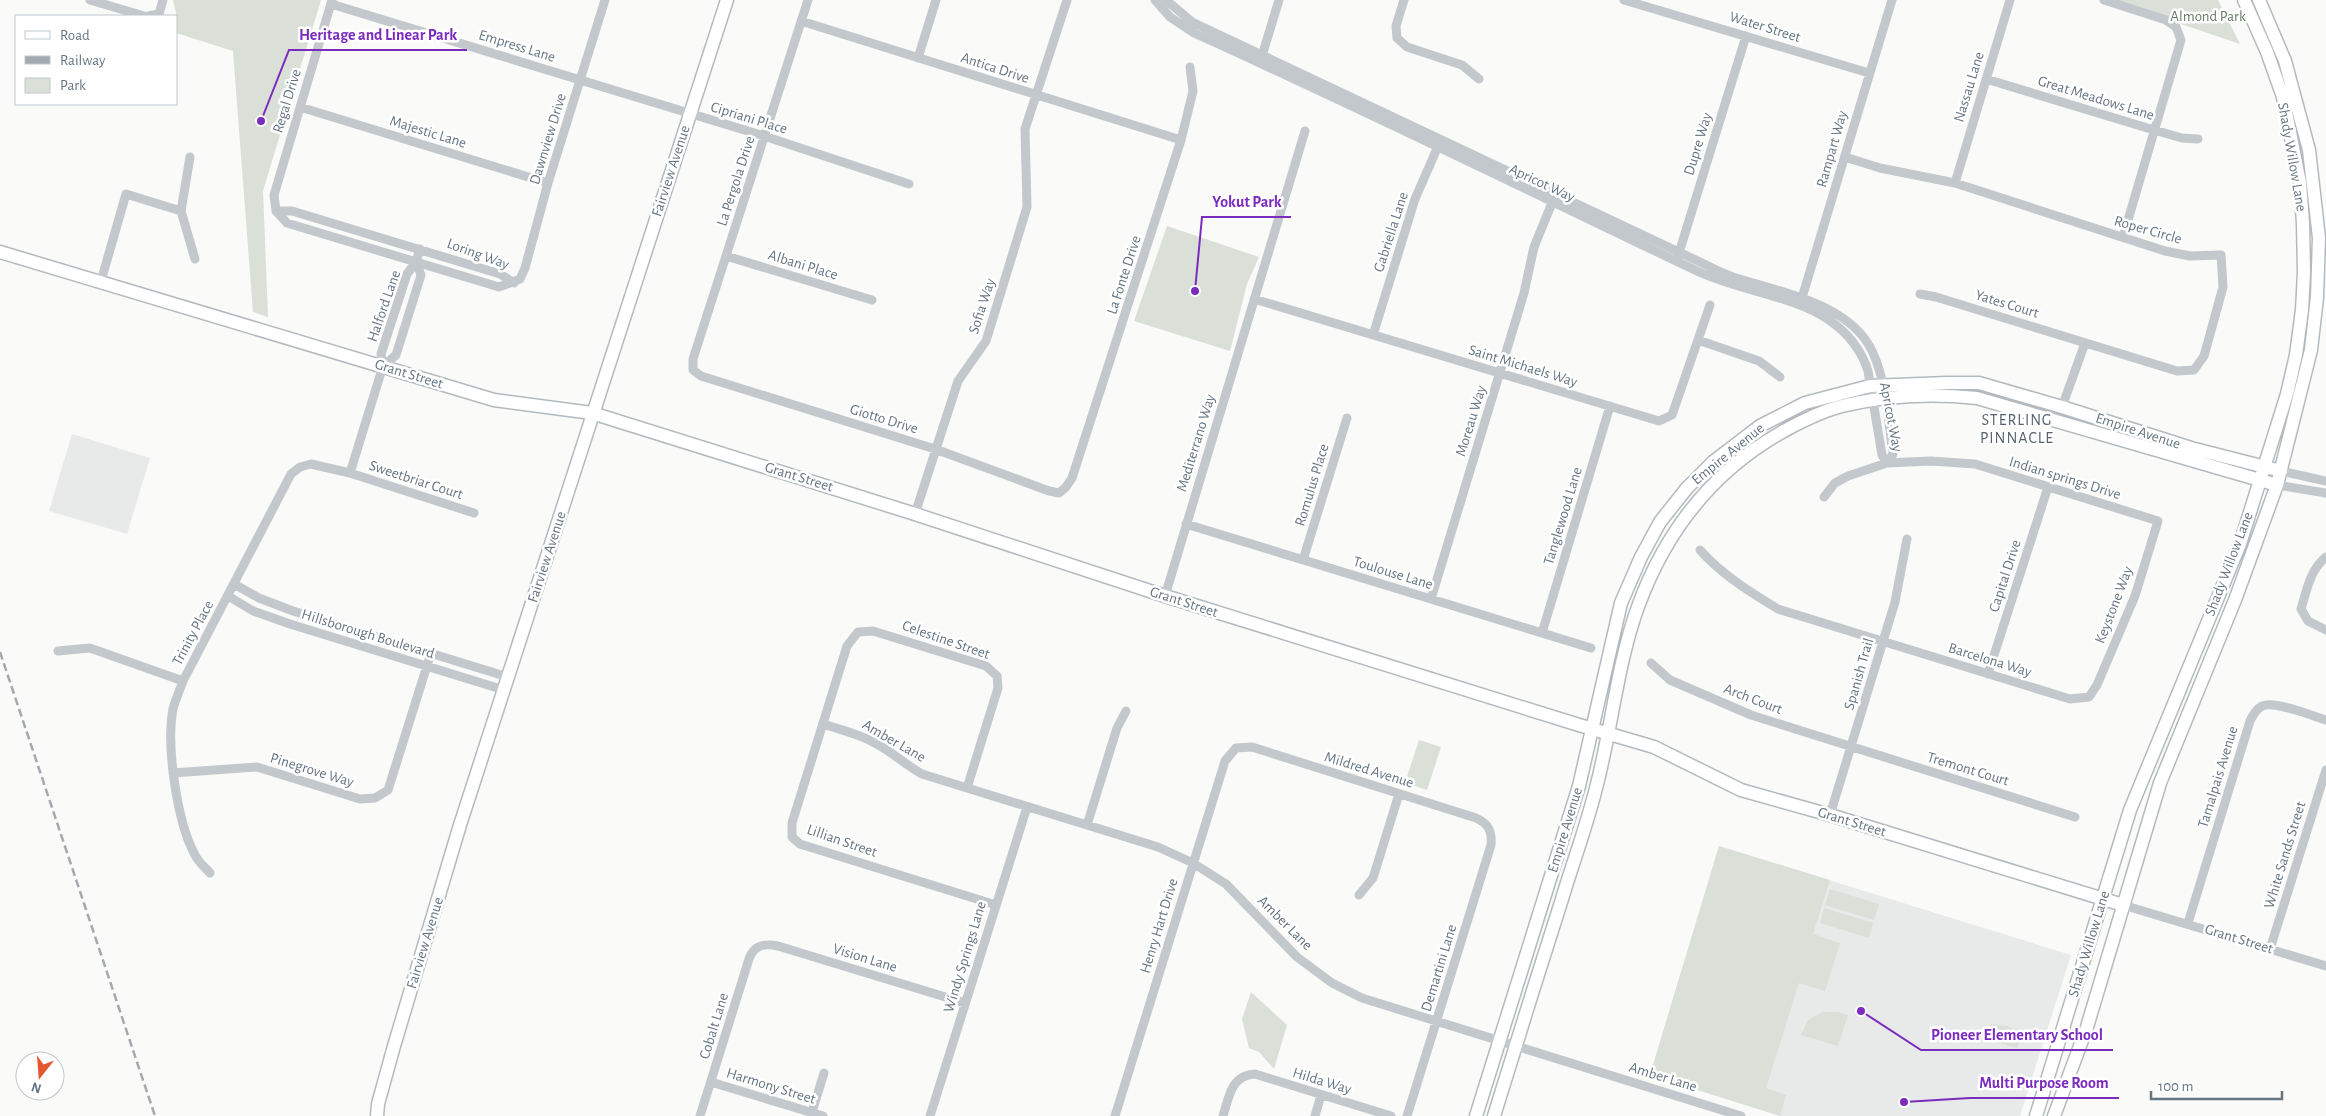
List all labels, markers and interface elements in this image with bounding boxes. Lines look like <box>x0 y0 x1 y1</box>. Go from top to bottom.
street label: Water Street <box>1728 9 1803 45</box>
park label: Almond Park <box>2170 9 2246 24</box>
legend <box>15 15 178 105</box>
callout: Heritage and Linear Park <box>289 19 467 50</box>
text: Heritage and Linear Park <box>299 27 457 43</box>
street label: Empress Lane <box>477 27 557 65</box>
text: Road <box>60 28 90 43</box>
street label: Antica Drive <box>959 50 1031 86</box>
street label: Nassau Lane <box>1951 50 1987 124</box>
text: Railway <box>60 53 106 68</box>
street label: Regal Drive <box>270 67 304 135</box>
street label: Great Meadows Lane <box>2036 73 2156 123</box>
text: Park <box>60 78 86 93</box>
street label: Dawnview Drive <box>527 91 569 186</box>
street label: Cipriani Place <box>709 99 789 137</box>
street label: Shady Willow Lane <box>2275 101 2309 213</box>
street label: Rampart Way <box>1814 108 1850 189</box>
street label: Dupre Way <box>1681 110 1715 177</box>
street label: Majestic Lane <box>388 113 468 151</box>
street label: Fairview Avenue <box>649 123 693 218</box>
street label: La Pergola Drive <box>714 134 758 228</box>
street label: Apricot Way <box>1507 161 1578 205</box>
callout: Yokut Park <box>1202 186 1291 217</box>
street label: Gabriella Lane <box>1371 190 1411 274</box>
text: Yokut Park <box>1212 194 1282 210</box>
street label: Roper Circle <box>2112 213 2184 247</box>
street label: La Fonte Drive <box>1104 234 1144 316</box>
street label: Loring Way <box>445 236 512 272</box>
street label: Albani Place <box>766 247 840 283</box>
street label: Halford Lane <box>365 268 403 344</box>
street label: Sofia Way <box>966 276 998 336</box>
street label: Yates Court <box>1974 287 2041 321</box>
street label: Saint Michaels Way <box>1467 342 1580 390</box>
street label: Grant Street <box>373 357 445 392</box>
street label: Apricot Way <box>1877 381 1905 454</box>
street label: Moreau Way <box>1453 383 1489 458</box>
street label: Mediterrano Way <box>1174 392 1218 493</box>
street label: Giotto Drive <box>848 402 920 436</box>
street label: Empire Avenue <box>2094 410 2182 452</box>
district label: STERLING PINNACLE <box>1980 412 2054 446</box>
street label: Empire Avenue <box>1689 420 1767 488</box>
street label: Romulus Place <box>1292 442 1332 528</box>
street label: Indian springs Drive <box>2007 454 2123 502</box>
street label: Sweetbriar Court <box>367 458 465 502</box>
street label: Grant Street <box>763 460 835 495</box>
street label: Tanglewood Lane <box>1541 465 1585 567</box>
street label: Fairview Avenue <box>525 509 569 604</box>
street label: Shady Willow Lane <box>2202 510 2256 618</box>
street label: Capital Drive <box>1986 538 2024 614</box>
street label: Toulouse Lane <box>1351 554 1435 592</box>
street label: Keystone Way <box>2092 564 2136 646</box>
street label: Grant Street <box>1148 584 1220 620</box>
street label: Trinity Place <box>170 598 216 668</box>
street label: Hillsborough Boulevard <box>300 607 437 661</box>
street label: Celestine Street <box>900 618 992 662</box>
street label: Spanish Trail <box>1842 636 1876 712</box>
street label: Barcelona Way <box>1947 640 2034 680</box>
street label: Arch Court <box>1722 681 1785 717</box>
street label: Amber Lane <box>860 717 928 765</box>
street label: Tamalpais Avenue <box>2195 724 2241 830</box>
street label: Mildred Avenue <box>1323 749 1416 791</box>
street label: Tremont Court <box>1925 749 2011 789</box>
street label: Pinegrove Way <box>268 750 356 790</box>
street label: Empire Avenue <box>1545 786 1585 874</box>
street label: White Sands Street <box>2262 800 2308 910</box>
street label: Grant Street <box>1816 805 1888 840</box>
street label: Lillian Street <box>805 822 879 860</box>
street label: Henry Hart Drive <box>1137 877 1181 975</box>
street label: Shady Willow Lane <box>2066 889 2112 999</box>
street label: Amber Lane <box>1255 893 1315 953</box>
street label: Fairview Avenue <box>404 895 446 991</box>
street label: Windy Springs Lane <box>941 900 989 1014</box>
street label: Grant Street <box>2203 922 2275 957</box>
street label: Demartini Lane <box>1419 923 1459 1013</box>
street label: Vision Lane <box>831 941 899 975</box>
street label: Cobalt Lane <box>697 991 731 1061</box>
callout: Pioneer Elementary School <box>1921 1019 2113 1050</box>
text: Pioneer Elementary School <box>1931 1027 2103 1044</box>
north arrow <box>15 1051 65 1101</box>
street label: Amber Lane <box>1627 1060 1699 1094</box>
street label: Harmony Street <box>725 1065 818 1107</box>
street label: Hilda Way <box>1291 1065 1354 1097</box>
callout: Multi Purpose Room <box>1970 1067 2119 1098</box>
scale bar <box>2151 1068 2282 1100</box>
text: Multi Purpose Room <box>1979 1075 2109 1091</box>
text: N <box>30 1079 43 1096</box>
text: 100 m <box>2158 1079 2193 1094</box>

